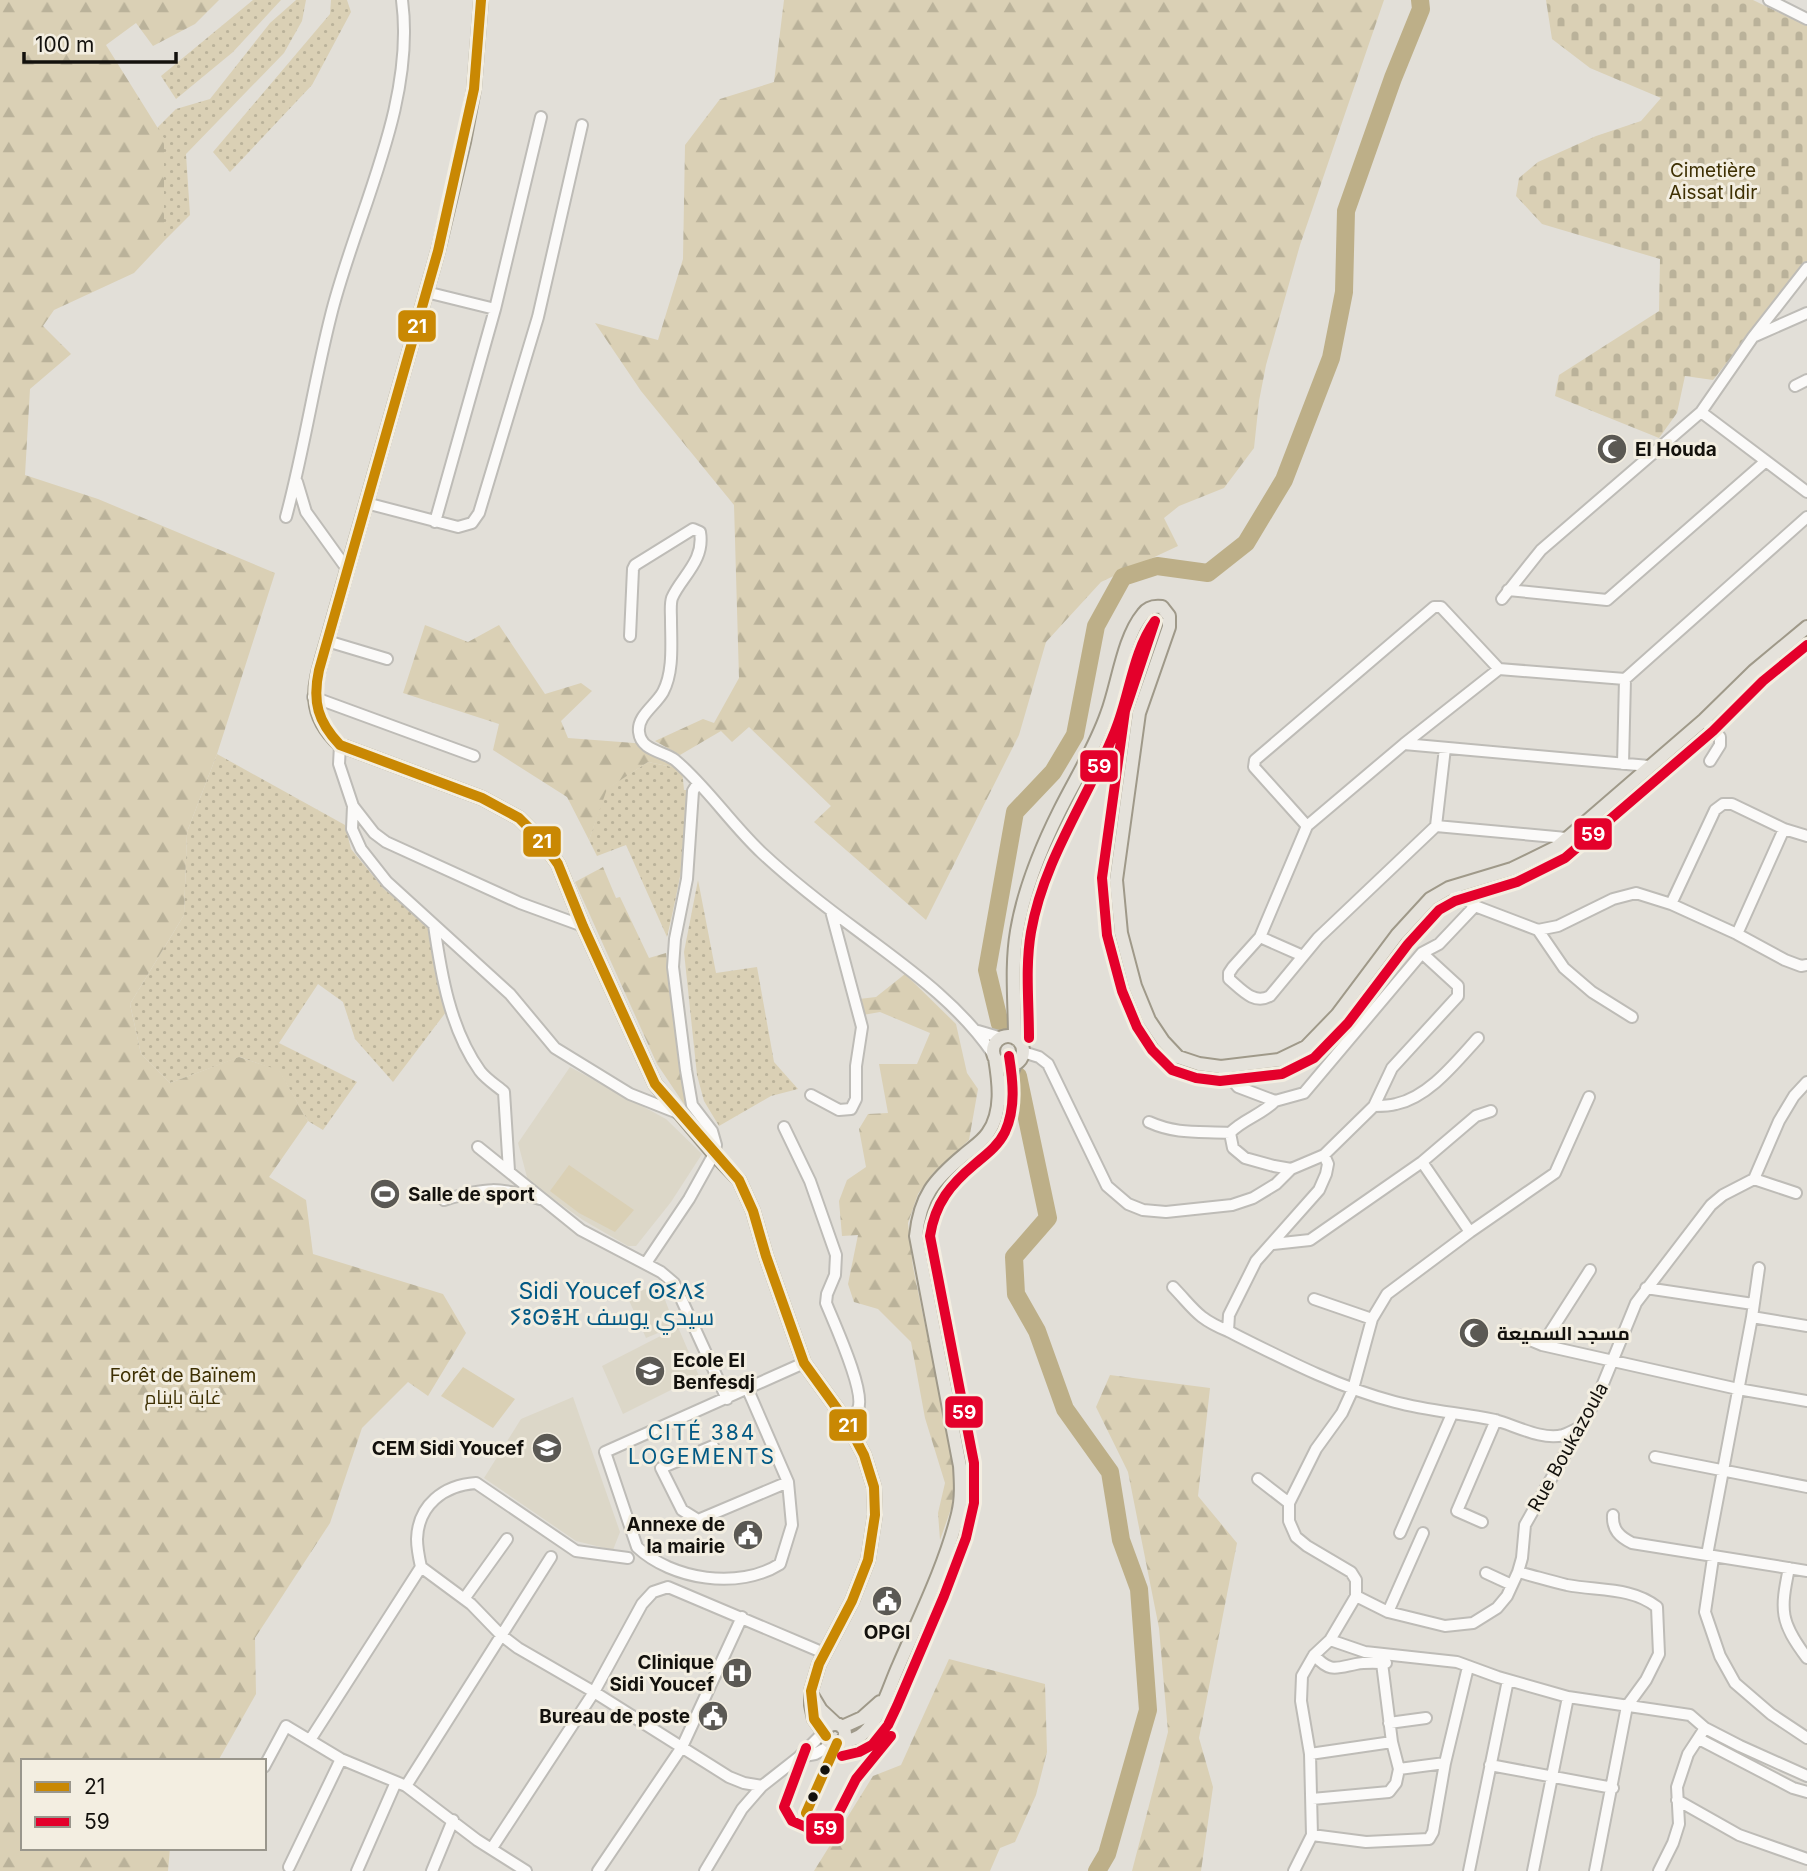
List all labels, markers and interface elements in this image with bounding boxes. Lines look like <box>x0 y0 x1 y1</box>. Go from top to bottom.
scale bar <box>24 21 177 65</box>
text: 100 m <box>35 32 94 57</box>
park label: Cimetière Aissat Idir <box>1669 159 1757 204</box>
line badge: 21 <box>397 309 437 343</box>
text: 21 <box>407 315 427 338</box>
mosque icon: El Houda <box>1595 432 1629 466</box>
place label: El Houda <box>1635 438 1717 461</box>
line badge: 59 <box>1079 749 1119 783</box>
text: 59 <box>1087 755 1111 778</box>
line badge: 59 <box>1573 817 1613 851</box>
text: 59 <box>1581 823 1605 846</box>
line badge: 21 <box>522 825 562 858</box>
text: 21 <box>532 830 552 853</box>
sports icon: Salle de sport <box>368 1177 402 1211</box>
place label: Salle de sport <box>408 1183 535 1206</box>
district label: Sidi Youcef ⵙⵉⴷⵉ ⵢⵓⵙⴻⴼ سيدي يوسف <box>510 1277 714 1335</box>
mosque icon: مسجد السميعة <box>1457 1316 1491 1350</box>
place label: مسجد السميعة <box>1497 1322 1630 1345</box>
place label: Ecole El Benfesdj <box>673 1349 755 1394</box>
school or university icon: Ecole El Benfesdj <box>633 1354 667 1388</box>
park label: Forêt de Baïnem غابة باينام <box>110 1364 256 1411</box>
street label: Rue Boukazoula <box>1523 1378 1613 1516</box>
line badge: 59 <box>944 1395 984 1429</box>
text: 59 <box>952 1401 976 1424</box>
line badge: 21 <box>828 1408 868 1442</box>
text: 21 <box>838 1414 858 1437</box>
district label: CITÉ 384 LOGEMENTS <box>628 1419 776 1469</box>
school or university icon: CEM Sidi Youcef <box>530 1431 564 1465</box>
place label: CEM Sidi Youcef <box>372 1437 524 1460</box>
place label: Annexe de la mairie <box>626 1513 725 1558</box>
public building icon: Annexe de la mairie <box>731 1518 765 1552</box>
public building icon: OPGI <box>870 1584 904 1618</box>
place label: OPGI <box>864 1621 910 1644</box>
place label: Clinique Sidi Youcef <box>609 1651 714 1696</box>
hospital icon: Clinique Sidi Youcef <box>720 1656 754 1690</box>
public building icon: Bureau de poste <box>696 1699 730 1733</box>
place label: Bureau de poste <box>539 1705 690 1728</box>
legend <box>21 1759 266 1850</box>
unlabelled marker <box>818 1763 832 1777</box>
text: 21 <box>84 1774 105 1799</box>
unlabelled marker <box>806 1790 820 1804</box>
text: 59 <box>84 1809 110 1834</box>
line badge: 59 <box>805 1812 845 1845</box>
text: 59 <box>813 1817 837 1840</box>

